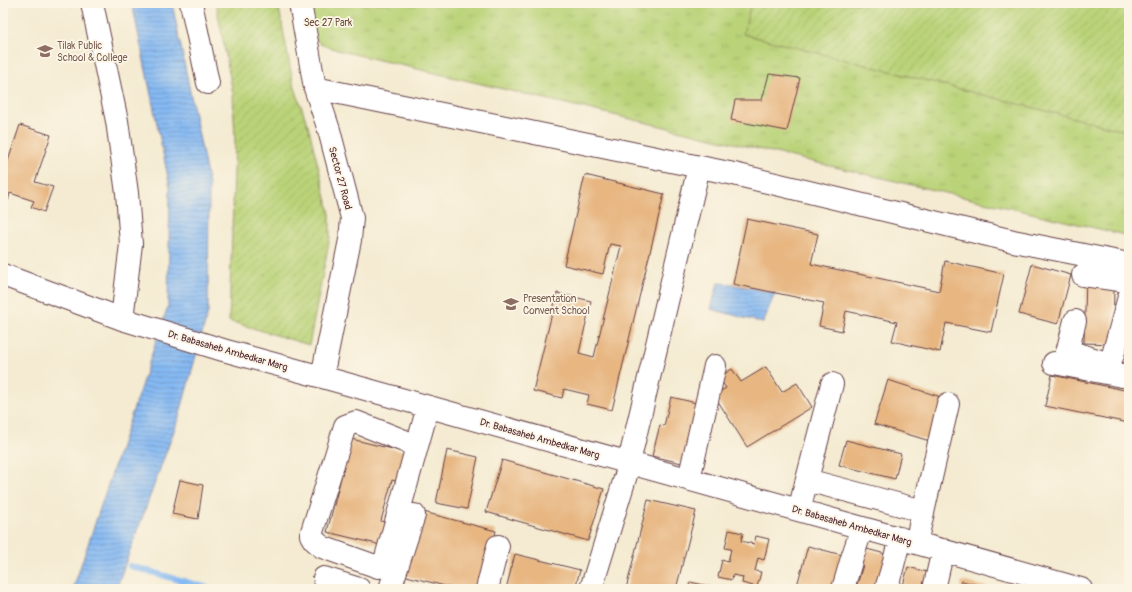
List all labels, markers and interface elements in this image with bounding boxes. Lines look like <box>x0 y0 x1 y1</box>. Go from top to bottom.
park label: Sec 27 Park <box>304 17 353 29</box>
place label: Tilak Public School & College <box>57 40 128 64</box>
school or university icon: Tilak Public School & College <box>36 42 54 60</box>
street label: Sector 27 Road <box>326 145 354 211</box>
place label: Presentation Convent School <box>523 293 590 317</box>
school or university icon: Presentation Convent School <box>502 295 520 313</box>
street label: Dr. Babasaheb Ambedkar Marg <box>166 328 289 374</box>
street label: Dr. Babasaheb Ambedkar Marg <box>478 416 601 462</box>
street label: Dr. Babasaheb Ambedkar Marg <box>790 503 913 549</box>

